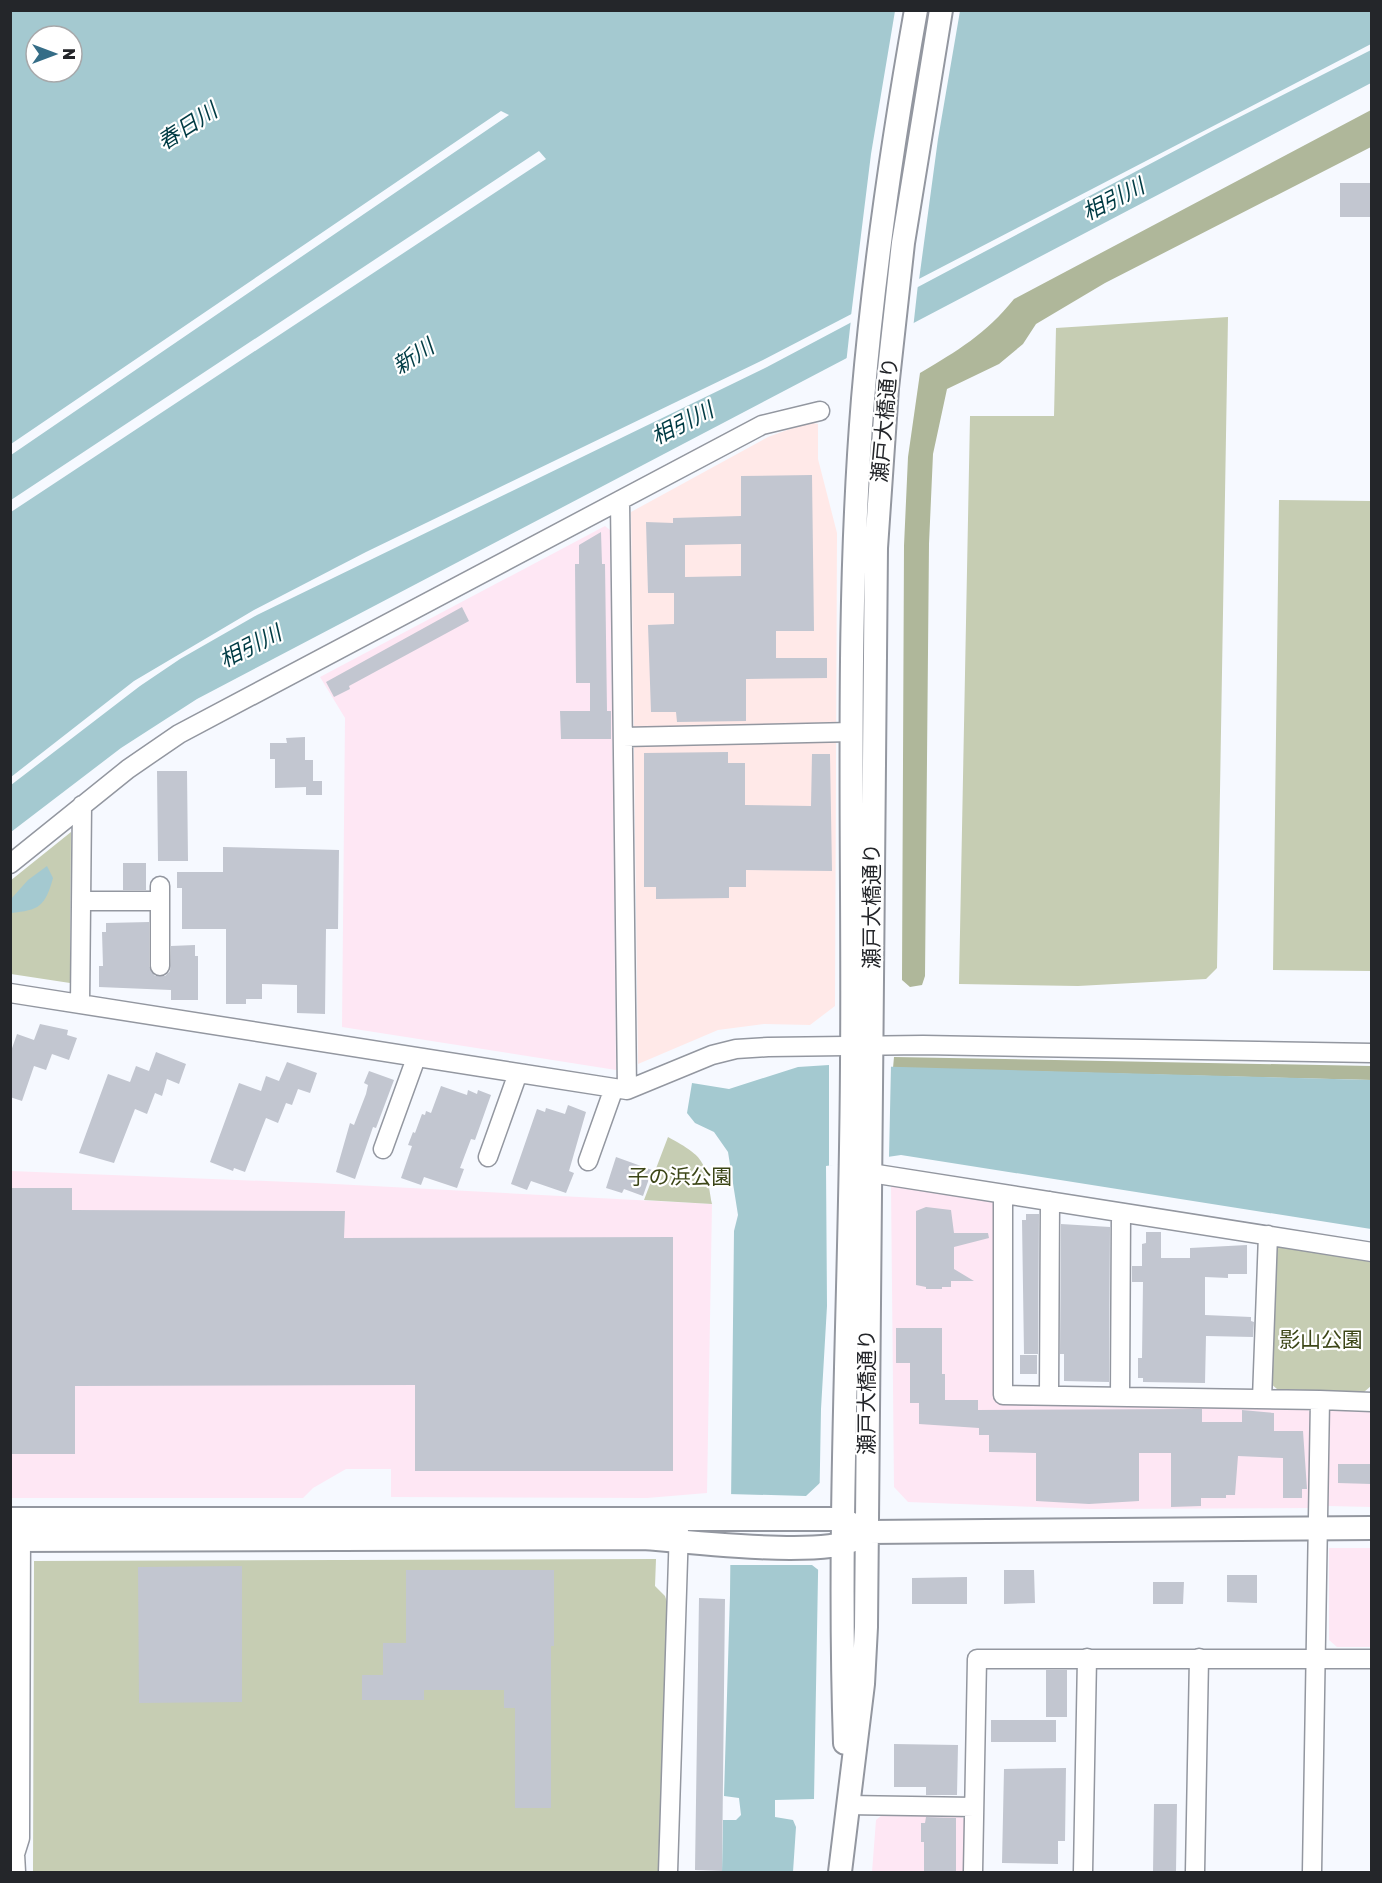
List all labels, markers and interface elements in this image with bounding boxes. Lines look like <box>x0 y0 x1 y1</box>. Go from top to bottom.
north arrow <box>24 24 84 84</box>
text: N <box>59 48 79 60</box>
water label: 春日川 <box>152 95 223 155</box>
water label: 相引川 <box>1077 171 1150 226</box>
water label: 新川 <box>387 331 440 379</box>
street label: 瀬戸大橋通り <box>866 356 902 484</box>
water label: 相引川 <box>646 395 719 450</box>
water label: 相引川 <box>214 618 287 673</box>
street label: 瀬戸大橋通り <box>858 843 884 969</box>
park label: 子の浜公園 <box>628 1163 733 1189</box>
park label: 影山公園 <box>1279 1326 1363 1352</box>
street label: 瀬戸大橋通り <box>853 1329 879 1455</box>

